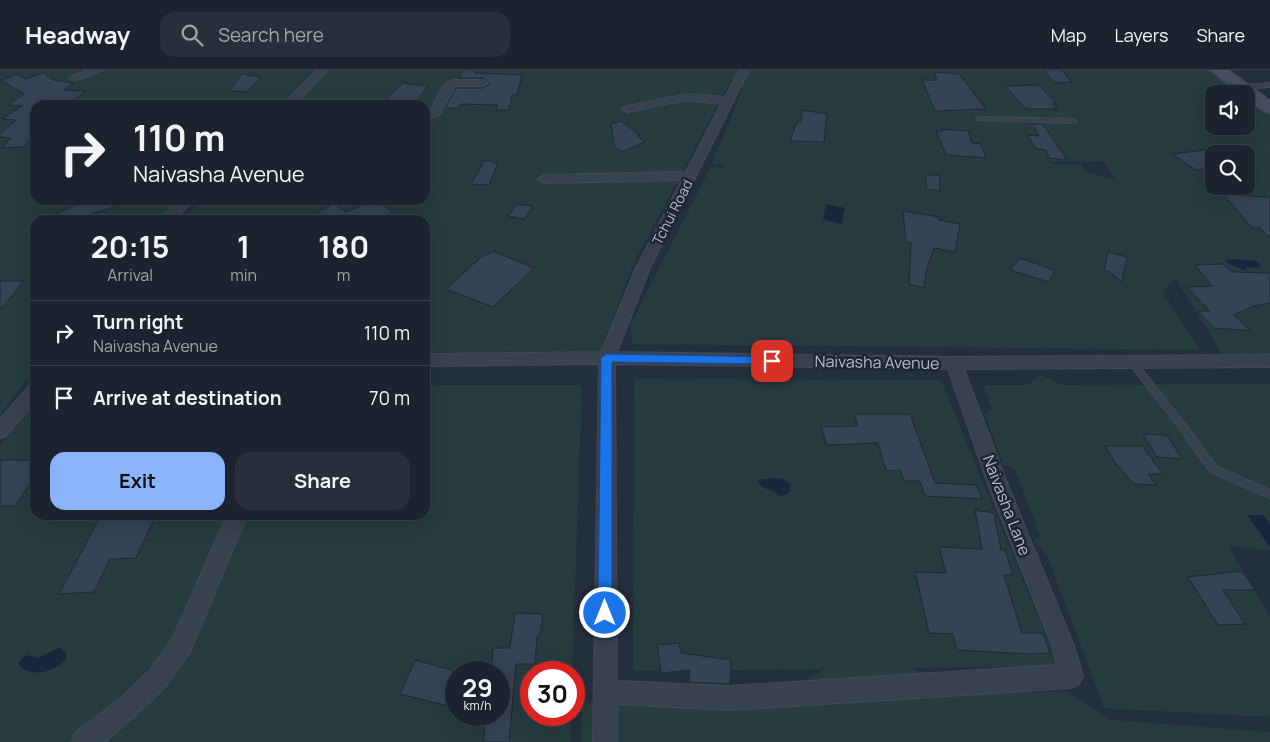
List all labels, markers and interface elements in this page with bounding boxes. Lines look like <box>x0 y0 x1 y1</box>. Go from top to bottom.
search box <box>160 12 510 57</box>
text: Headway <box>25 18 130 51</box>
icon: search <box>178 21 206 49</box>
text: Search here <box>218 22 324 48</box>
text: Map <box>1051 23 1086 47</box>
text: Layers <box>1114 23 1168 47</box>
text: Share <box>1196 23 1245 47</box>
map controls <box>1205 85 1255 195</box>
button: sound <box>1205 85 1255 135</box>
text: 110 m <box>133 114 225 162</box>
icon: right <box>50 120 115 185</box>
button: search <box>1205 145 1255 195</box>
text: Naivasha Avenue <box>133 159 305 189</box>
street label: Tchui Road <box>647 176 697 248</box>
text: 20:15 <box>91 226 169 267</box>
text: 1 <box>237 226 250 267</box>
text: 180 <box>318 226 369 267</box>
text: Arrival <box>107 264 153 286</box>
text: min <box>230 264 257 286</box>
text: m <box>337 264 350 286</box>
text: Turn right <box>93 309 183 335</box>
icon: right <box>50 319 78 347</box>
text: 110 m <box>364 320 410 346</box>
text: Naivasha Avenue <box>93 335 218 357</box>
pin <box>751 340 793 382</box>
icon: arrive <box>758 347 786 375</box>
street label: Naivasha Avenue <box>814 350 940 374</box>
icon: arrive <box>50 384 78 412</box>
text: Arrive at destination <box>93 385 282 411</box>
text: 70 m <box>369 385 410 411</box>
button: Exit <box>50 452 225 510</box>
button: Share <box>235 452 410 510</box>
street label: Naivasha Lane <box>978 452 1036 558</box>
position arrow <box>578 586 630 638</box>
speed limit sign: 30 <box>520 661 585 726</box>
text: 29 <box>462 670 493 705</box>
text: km/h <box>464 697 491 714</box>

